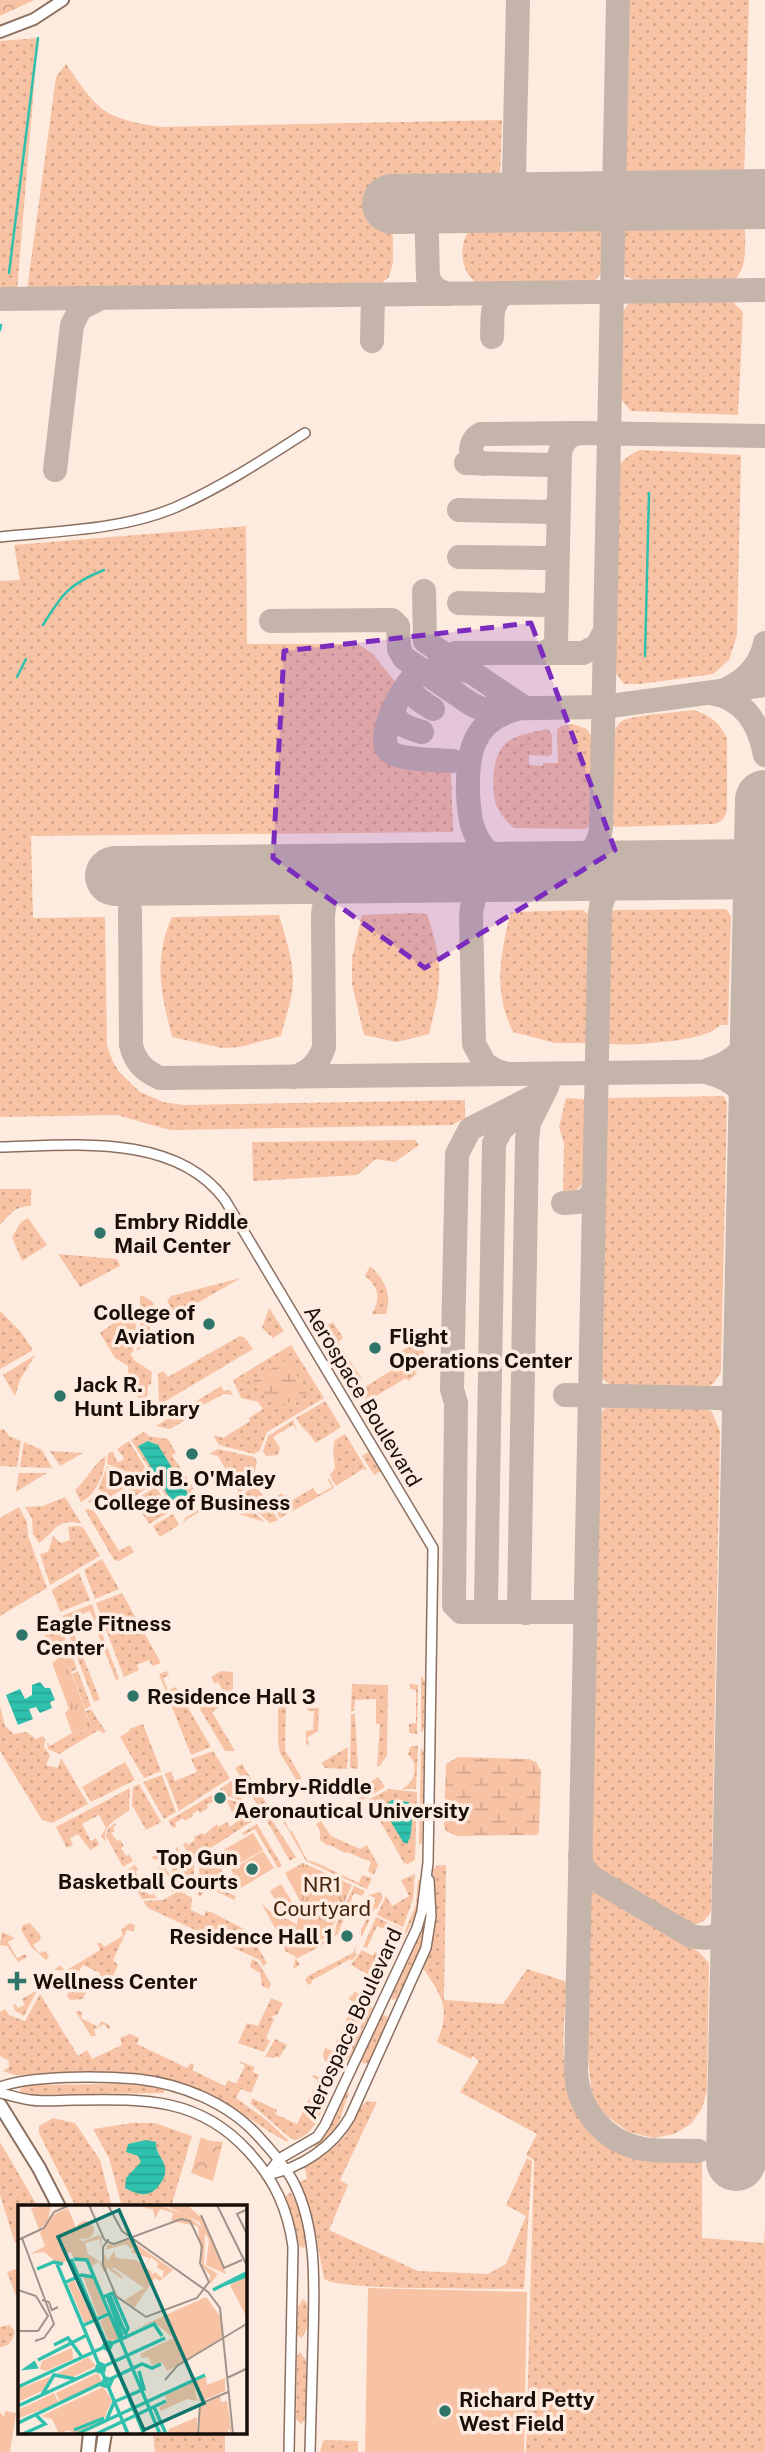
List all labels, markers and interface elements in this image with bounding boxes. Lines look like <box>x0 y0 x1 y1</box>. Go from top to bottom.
place label: Embry Riddle Mail Center <box>114 1209 248 1258</box>
marker: Embry Riddle Mail Center <box>92 1225 108 1241</box>
place label: College of Aviation <box>93 1300 195 1349</box>
street label: Aerospace Boulevard <box>299 1301 427 1491</box>
marker: College of Aviation <box>201 1316 217 1332</box>
place label: Flight Operations Center <box>389 1324 573 1373</box>
marker: Flight Operations Center <box>367 1340 383 1356</box>
place label: Jack R. Hunt Library <box>74 1372 200 1421</box>
marker: Jack R. Hunt Library <box>52 1388 68 1404</box>
marker: David B. O'Maley College of Business <box>184 1446 200 1462</box>
place label: David B. O'Maley College of Business <box>94 1466 290 1515</box>
place label: Eagle Fitness Center <box>36 1611 171 1660</box>
marker: Eagle Fitness Center <box>14 1627 30 1643</box>
place label: Residence Hall 3 <box>147 1684 316 1709</box>
marker: Residence Hall 3 <box>125 1688 141 1704</box>
place label: Embry-Riddle Aeronautical University <box>234 1774 470 1823</box>
marker: Embry-Riddle Aeronautical University <box>212 1790 228 1806</box>
place label: Top Gun Basketball Courts <box>58 1845 238 1894</box>
marker: Top Gun Basketball Courts <box>244 1861 260 1877</box>
park label: NR1 Courtyard <box>273 1872 371 1921</box>
place label: Residence Hall 1 <box>169 1924 333 1949</box>
street label: Aerospace Boulevard <box>297 1924 407 2122</box>
marker: Residence Hall 1 <box>339 1928 355 1944</box>
place label: Wellness Center <box>33 1969 198 1994</box>
marker: Wellness Center <box>7 1971 27 1991</box>
inset map <box>18 2205 247 2434</box>
place label: Richard Petty West Field <box>459 2387 595 2436</box>
marker: Richard Petty West Field <box>437 2403 453 2419</box>

